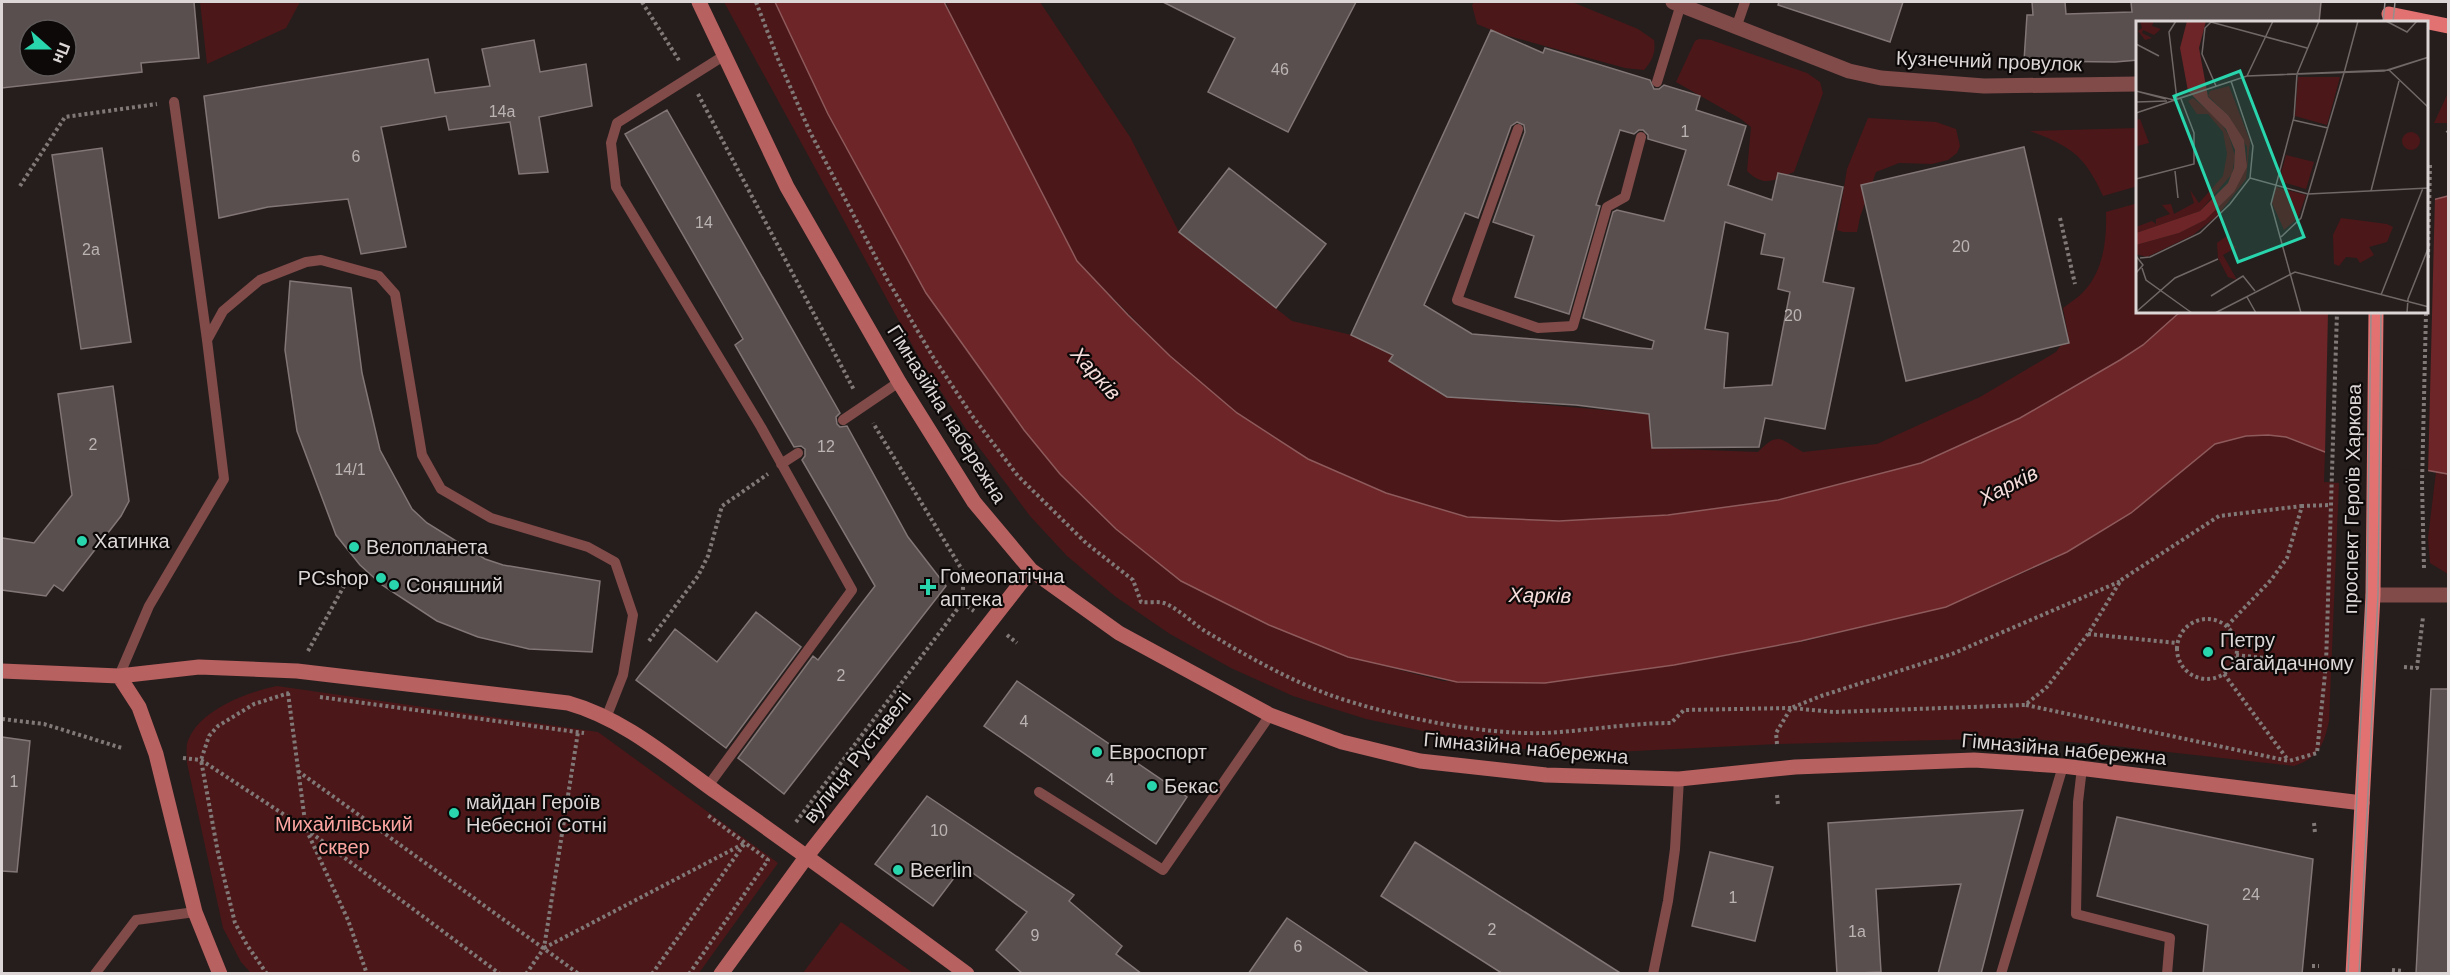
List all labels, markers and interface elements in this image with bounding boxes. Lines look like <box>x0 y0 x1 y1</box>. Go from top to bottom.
north arrow <box>18 18 78 78</box>
inset map <box>2136 21 2429 314</box>
text: Пн <box>50 40 73 66</box>
street label: Кузнечний провулок <box>1896 47 2083 75</box>
house number: 46 <box>1271 61 1289 78</box>
house number: 14а <box>489 103 515 120</box>
house number: 1 <box>1681 123 1690 140</box>
house number: 6 <box>352 148 361 165</box>
house number: 14 <box>695 214 713 231</box>
house number: 20 <box>1952 238 1970 255</box>
house number: 2а <box>82 241 100 258</box>
house number: 20 <box>1784 307 1802 324</box>
street label: Гімназійна набережна <box>883 321 1011 508</box>
water label: Харків <box>1066 341 1126 404</box>
street label: проспект Героїв Харкова <box>2339 383 2365 614</box>
house number: 2 <box>89 436 98 453</box>
house number: 12 <box>817 438 835 455</box>
water label: Харків <box>1974 460 2041 510</box>
house number: 14/1 <box>334 461 366 478</box>
place label: Хатинка <box>94 530 171 552</box>
marker: Хатинка <box>75 534 89 548</box>
place label: Велопланета <box>366 536 489 558</box>
marker: Велопланета <box>347 540 361 554</box>
place label: Гомеопатічна аптека <box>940 565 1065 610</box>
place label: PCshop <box>298 567 369 589</box>
marker: PCshop <box>374 571 388 585</box>
place label: Соняшний <box>406 574 503 596</box>
marker: Соняшний <box>387 578 401 592</box>
marker: Гомеопатічна аптека <box>921 580 935 594</box>
water label: Харків <box>1507 583 1572 607</box>
place label: Петру Сагайдачному <box>2220 629 2354 674</box>
marker: Петру Сагайдачному <box>2201 645 2215 659</box>
house number: 2 <box>837 667 846 684</box>
street label: вулиця Руставелі <box>799 687 915 827</box>
house number: 4 <box>1020 713 1029 730</box>
street label: Гімназійна набережна <box>1423 728 1630 768</box>
street label: Гімназійна набережна <box>1961 729 2168 769</box>
place label: Евроспорт <box>1109 741 1207 763</box>
marker: Евроспорт <box>1090 745 1104 759</box>
house number: 4 <box>1106 771 1115 788</box>
house number: 1 <box>10 773 19 790</box>
place label: Бекас <box>1164 775 1219 797</box>
marker: Бекас <box>1145 779 1159 793</box>
place label: майдан Героїв Небесної Сотні <box>466 791 607 836</box>
marker: майдан Героїв Небесної Сотні <box>447 806 461 820</box>
park label: Михайлівський сквер <box>275 813 413 858</box>
house number: 10 <box>930 822 948 839</box>
place label: Beеrlin <box>910 859 972 881</box>
marker: Beеrlin <box>891 863 905 877</box>
house number: 24 <box>2242 886 2260 903</box>
house number: 1 <box>1729 889 1738 906</box>
house number: 2 <box>1488 921 1497 938</box>
house number: 1а <box>1848 923 1866 940</box>
house number: 9 <box>1031 927 1040 944</box>
house number: 6 <box>1294 938 1303 955</box>

